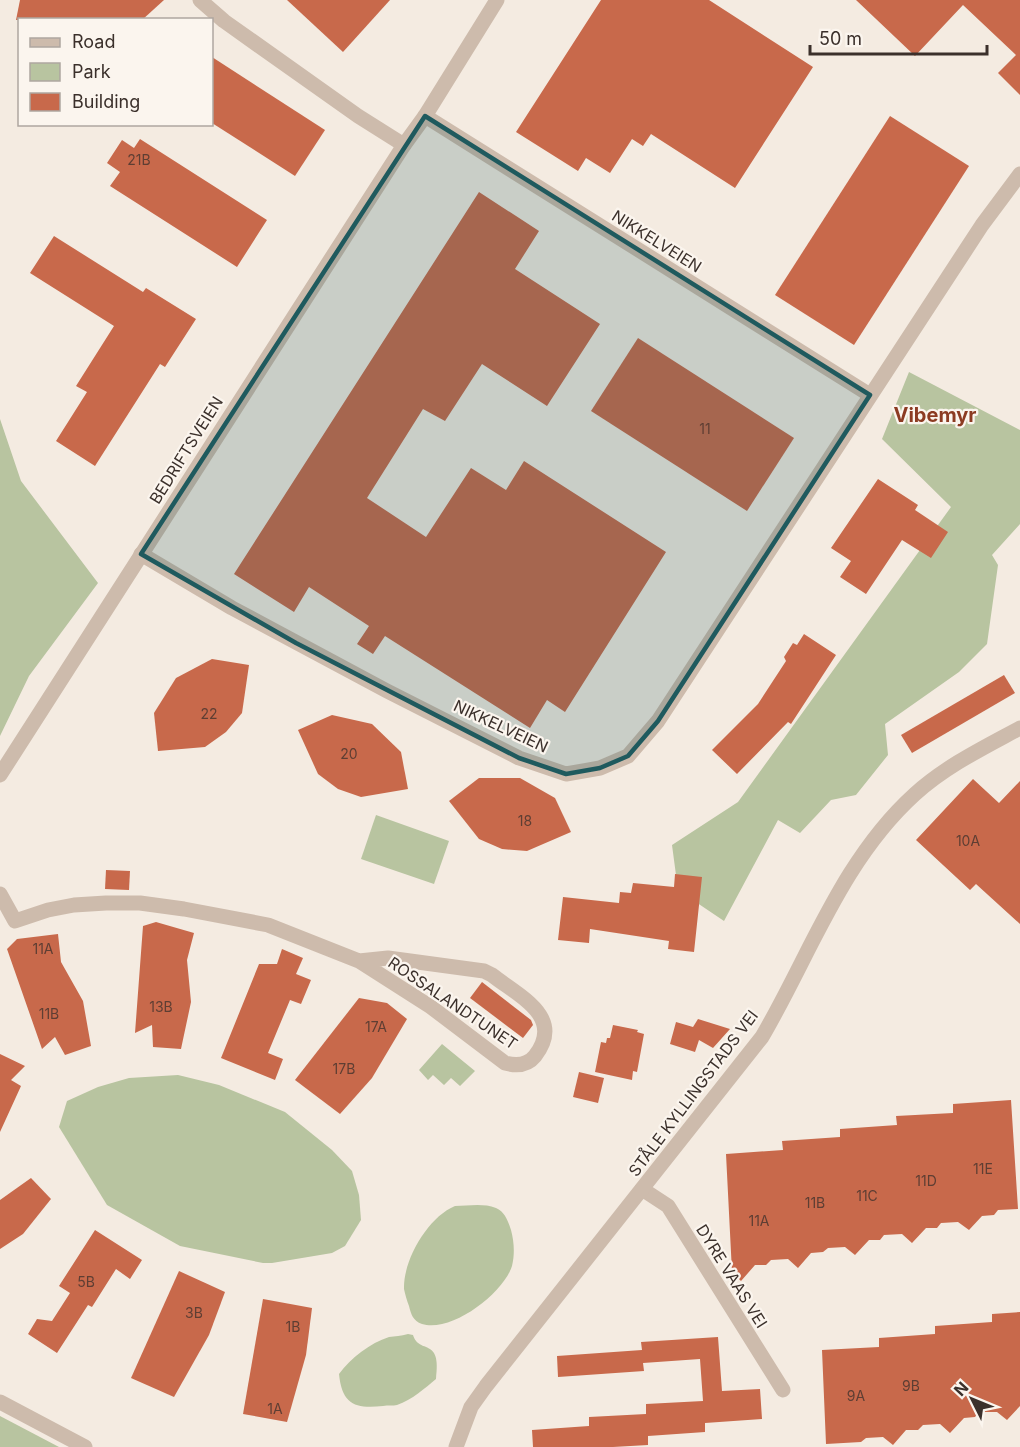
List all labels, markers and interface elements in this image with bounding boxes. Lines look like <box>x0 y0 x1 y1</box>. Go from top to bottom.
legend <box>18 18 213 126</box>
scale bar <box>810 18 987 56</box>
text: 50 m <box>819 28 862 49</box>
text: Road <box>72 31 115 52</box>
text: Park <box>72 61 111 82</box>
text: Building <box>72 91 140 112</box>
house number: 21B <box>127 151 151 168</box>
street label: NIKKELVEIEN <box>608 205 706 277</box>
street label: BEDRIFTSVEIEN <box>145 393 227 507</box>
district label: Vibemyr <box>894 403 976 427</box>
house number: 11 <box>699 420 711 437</box>
street label: NIKKELVEIEN <box>451 695 551 757</box>
house number: 22 <box>200 705 218 722</box>
house number: 20 <box>340 745 358 762</box>
house number: 18 <box>518 812 532 829</box>
house number: 10A <box>956 832 980 849</box>
house number: 11A <box>32 940 54 957</box>
street label: ROSSALANDTUNET <box>385 952 521 1054</box>
house number: 13B <box>149 998 173 1015</box>
house number: 11B <box>39 1005 59 1022</box>
street label: STÅLE KYLLINGSTADS VEI <box>624 1006 762 1180</box>
house number: 17A <box>365 1018 387 1035</box>
house number: 17B <box>333 1060 355 1077</box>
house number: 11E <box>973 1160 993 1177</box>
house number: 11D <box>915 1172 937 1189</box>
house number: 11C <box>856 1187 878 1204</box>
house number: 11B <box>805 1194 825 1211</box>
house number: 11A <box>748 1212 770 1229</box>
street label: DYRE VAAS VEI <box>692 1221 772 1331</box>
house number: 5B <box>77 1273 95 1290</box>
house number: 3B <box>185 1304 203 1321</box>
house number: 1B <box>286 1318 300 1335</box>
north arrow <box>942 1369 1002 1429</box>
house number: 9B <box>902 1377 920 1394</box>
text: N <box>950 1377 973 1400</box>
house number: 9A <box>847 1387 866 1404</box>
house number: 1A <box>267 1400 283 1417</box>

